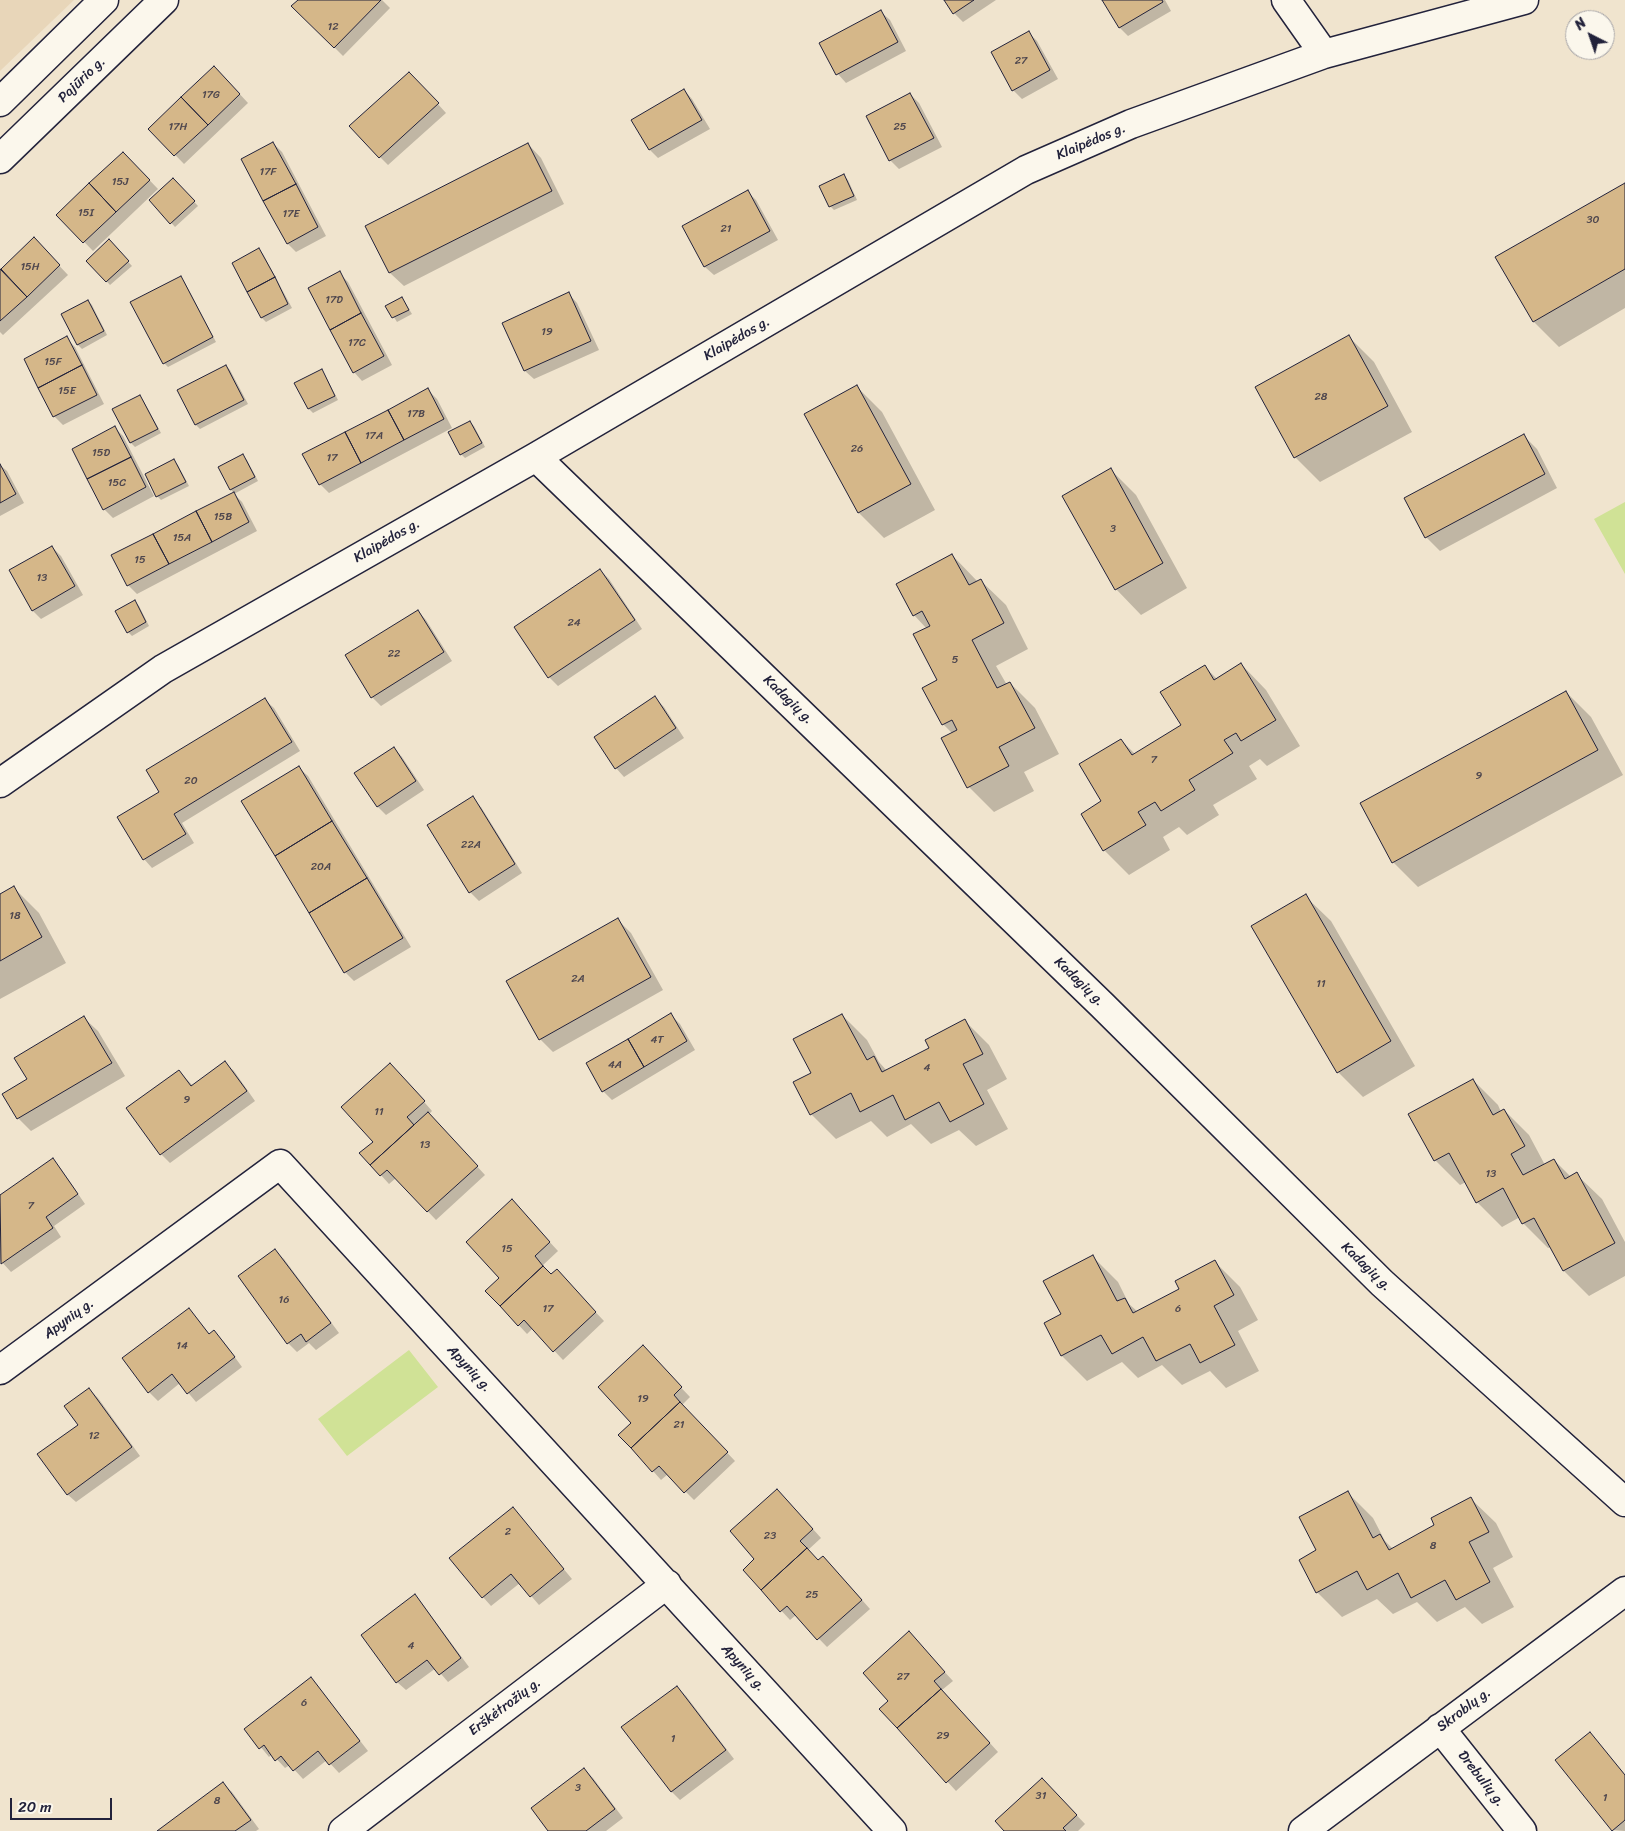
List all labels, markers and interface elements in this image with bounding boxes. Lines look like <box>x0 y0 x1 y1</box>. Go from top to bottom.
north arrow <box>1565 10 1615 60</box>
text: N <box>1569 11 1592 37</box>
house number: 12 <box>327 20 339 34</box>
street label: Pajūrio g. <box>55 53 109 107</box>
house number: 27 <box>1015 54 1027 68</box>
house number: 17G <box>202 88 220 102</box>
house number: 17H <box>169 120 187 134</box>
house number: 25 <box>893 120 907 134</box>
street label: Klaipėdos g. <box>1054 120 1128 164</box>
house number: 17F <box>260 165 276 179</box>
house number: 15J <box>112 175 128 189</box>
house number: 15I <box>78 206 94 220</box>
house number: 17E <box>282 207 300 221</box>
house number: 30 <box>1587 213 1599 227</box>
house number: 21 <box>720 222 732 236</box>
house number: 15H <box>20 260 40 274</box>
house number: 17D <box>325 293 343 307</box>
street label: Klaipėdos g. <box>701 313 773 365</box>
house number: 19 <box>541 325 553 339</box>
house number: 17C <box>348 336 366 350</box>
house number: 15F <box>44 355 62 369</box>
house number: 15E <box>58 384 76 398</box>
house number: 28 <box>1315 390 1327 404</box>
house number: 17B <box>407 407 425 421</box>
house number: 17A <box>365 429 383 443</box>
house number: 26 <box>851 442 863 456</box>
house number: 15D <box>92 446 110 460</box>
house number: 17 <box>327 451 337 465</box>
house number: 15C <box>108 476 126 490</box>
house number: 15B <box>214 510 232 524</box>
street label: Klaipėdos g. <box>351 515 423 567</box>
house number: 3 <box>1110 522 1116 536</box>
house number: 15A <box>173 531 191 545</box>
house number: 15 <box>134 553 146 567</box>
house number: 13 <box>37 571 47 585</box>
house number: 24 <box>567 616 581 630</box>
house number: 22 <box>388 647 400 661</box>
house number: 5 <box>952 653 958 667</box>
street label: Kadagių g. <box>759 672 817 728</box>
house number: 7 <box>1151 753 1157 767</box>
house number: 9 <box>1476 769 1482 783</box>
house number: 20 <box>184 774 198 788</box>
house number: 22A <box>461 838 481 852</box>
house number: 20A <box>311 860 331 874</box>
house number: 18 <box>9 909 21 923</box>
street label: Kadagių g. <box>1050 954 1108 1010</box>
house number: 2A <box>571 972 585 986</box>
house number: 11 <box>1316 977 1326 991</box>
house number: 4T <box>651 1033 663 1047</box>
house number: 4A <box>608 1058 622 1072</box>
house number: 4 <box>924 1061 930 1075</box>
house number: 9 <box>184 1093 190 1107</box>
house number: 11 <box>374 1105 384 1119</box>
house number: 13 <box>420 1138 430 1152</box>
house number: 13 <box>1486 1167 1496 1181</box>
house number: 7 <box>28 1199 34 1213</box>
street label: Kadagių g. <box>1337 1239 1395 1295</box>
house number: 15 <box>501 1242 513 1256</box>
house number: 16 <box>279 1293 289 1307</box>
street label: Apynių g. <box>41 1295 97 1343</box>
house number: 17 <box>543 1302 553 1316</box>
house number: 6 <box>1175 1302 1181 1316</box>
house number: 14 <box>176 1339 188 1353</box>
street label: Apynių g. <box>443 1342 495 1396</box>
house number: 19 <box>637 1392 649 1406</box>
house number: 21 <box>673 1418 685 1432</box>
house number: 12 <box>88 1429 100 1443</box>
house number: 2 <box>505 1525 511 1539</box>
house number: 23 <box>764 1529 776 1543</box>
house number: 8 <box>1430 1539 1436 1553</box>
house number: 25 <box>805 1588 819 1602</box>
house number: 4 <box>408 1639 414 1653</box>
street label: Apynių g. <box>717 1641 769 1695</box>
house number: 27 <box>897 1670 909 1684</box>
street label: Erškėtrožių g. <box>466 1674 544 1740</box>
street label: Skroblų g. <box>1434 1684 1494 1736</box>
house number: 6 <box>301 1696 307 1710</box>
house number: 29 <box>936 1729 950 1743</box>
house number: 1 <box>671 1732 675 1746</box>
street label: Drebulių g. <box>1454 1748 1508 1810</box>
house number: 3 <box>575 1781 581 1795</box>
scale bar <box>12 1788 115 1820</box>
house number: 31 <box>1036 1789 1046 1803</box>
house number: 1 <box>1603 1791 1607 1805</box>
text: 20 m <box>18 1794 52 1820</box>
house number: 8 <box>214 1794 220 1808</box>

